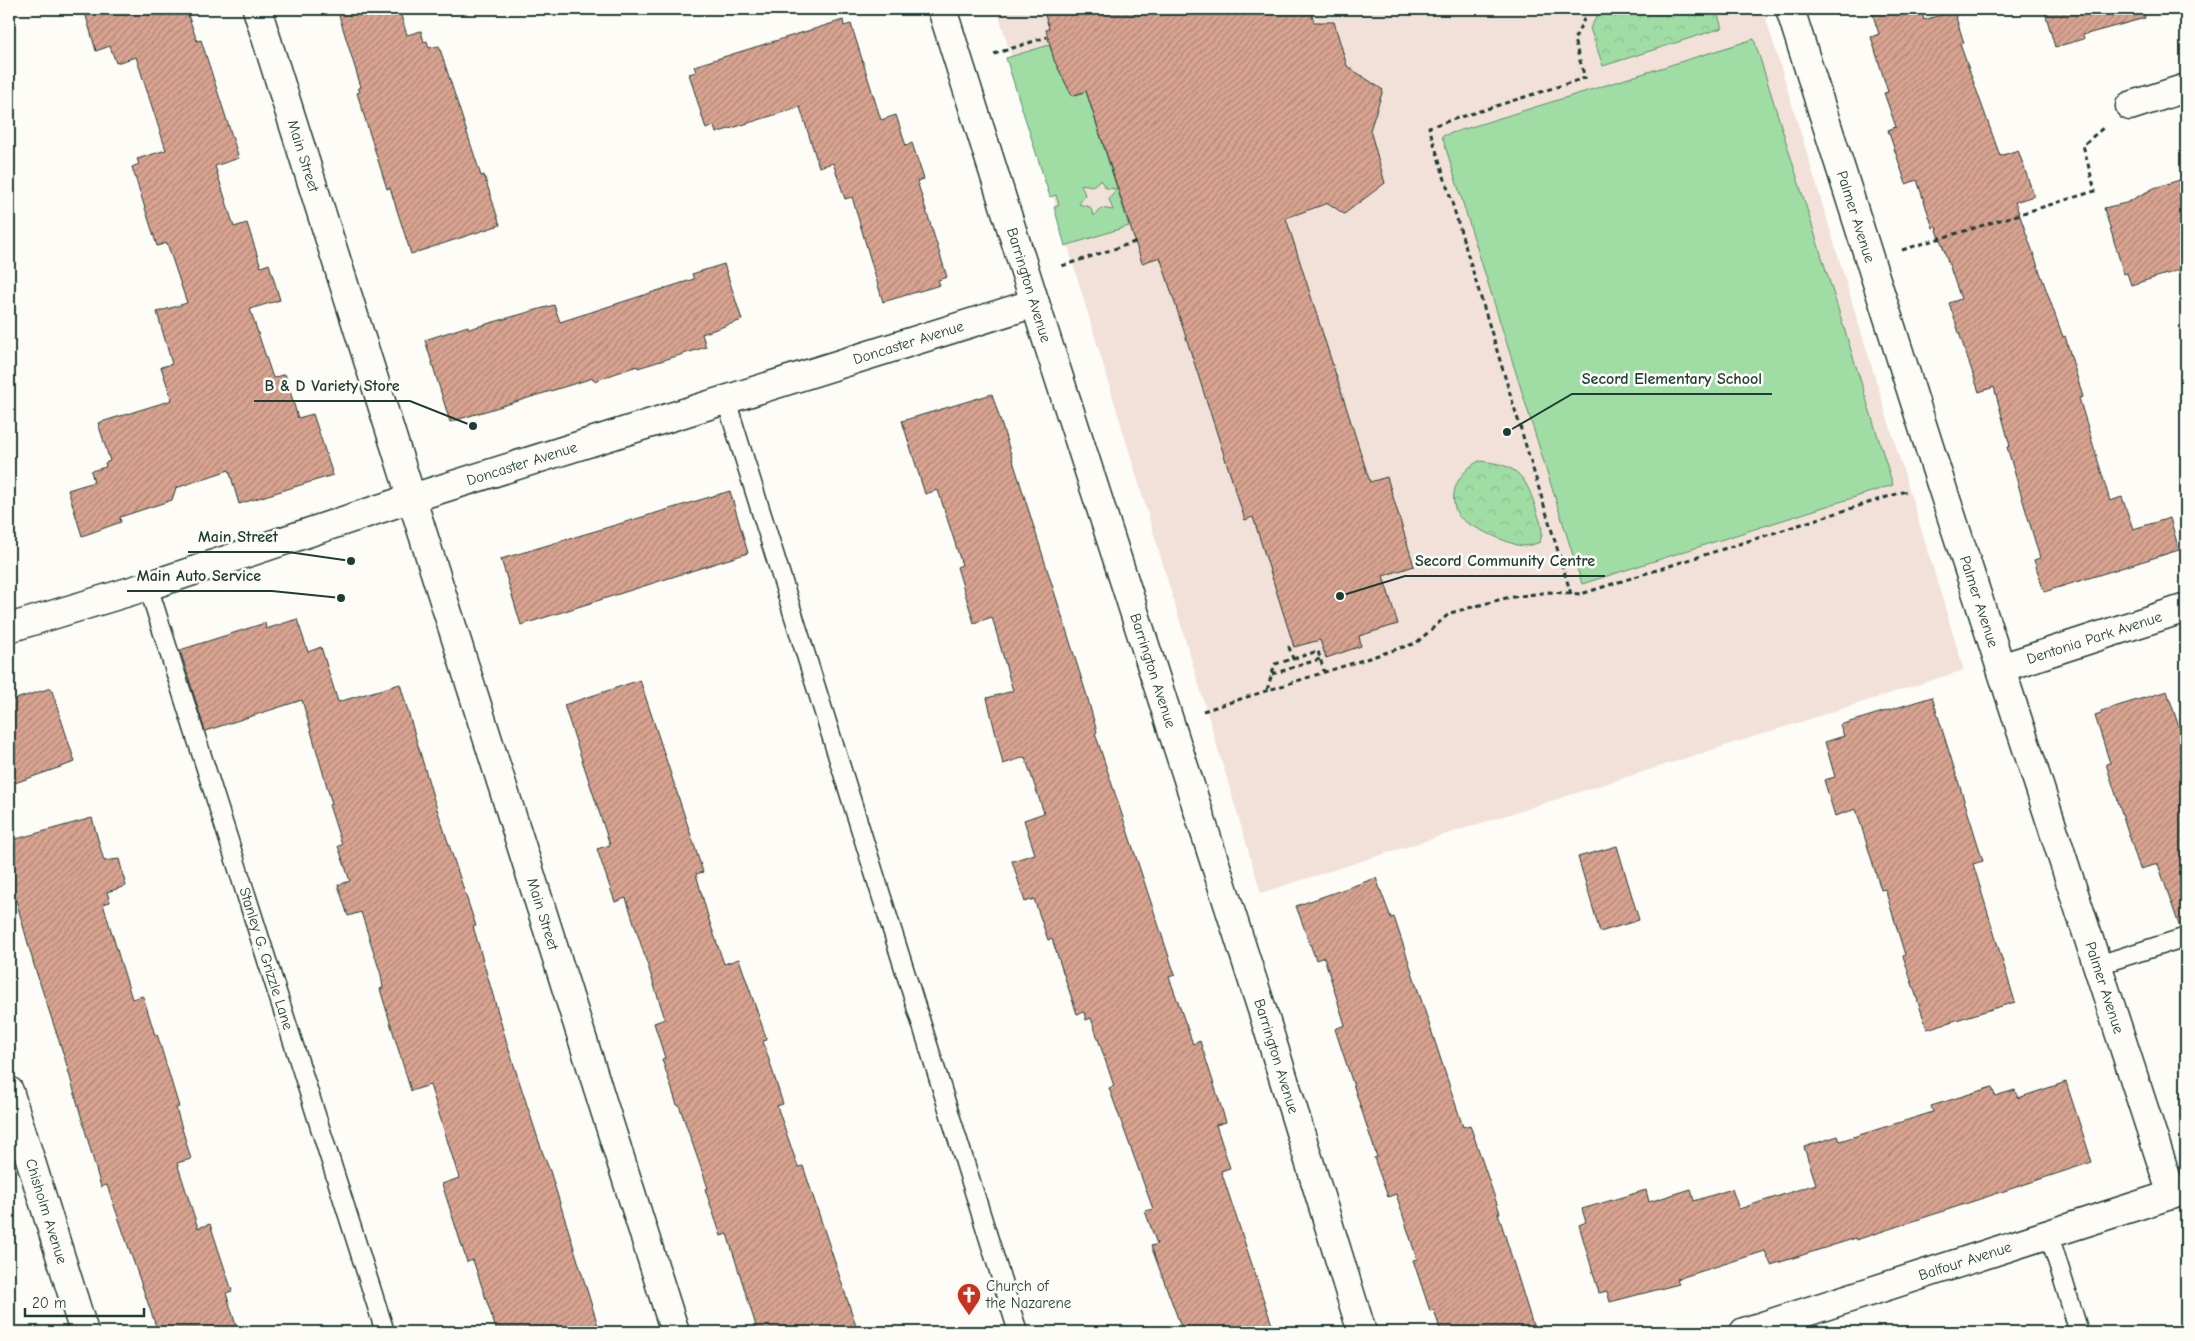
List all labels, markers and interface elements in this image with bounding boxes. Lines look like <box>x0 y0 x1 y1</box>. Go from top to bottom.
street label: Main Street <box>284 118 323 195</box>
street label: Palmer Avenue <box>1833 169 1879 265</box>
street label: Barrington Avenue <box>1003 225 1055 345</box>
street label: Doncaster Avenue <box>851 317 966 368</box>
callout: Secord Elementary School <box>1572 363 1772 394</box>
callout: B & D Variety Store <box>254 370 410 401</box>
text: Secord Elementary School <box>1582 370 1762 388</box>
text: B & D Variety Store <box>264 377 400 395</box>
street label: Doncaster Avenue <box>464 438 580 489</box>
callout: Main Street <box>188 521 288 552</box>
text: Main Street <box>198 528 279 546</box>
callout: Secord Community Centre <box>1405 545 1605 576</box>
text: Secord Community Centre <box>1415 552 1595 570</box>
street label: Palmer Avenue <box>1956 553 2003 650</box>
callout: Main Auto Service <box>127 560 272 591</box>
text: Main Auto Service <box>137 567 261 585</box>
street label: Dentonia Park Avenue <box>2024 607 2165 668</box>
street label: Barrington Avenue <box>1126 611 1180 731</box>
street label: Main Street <box>523 876 563 953</box>
street label: Stanley G. Grizzle Lane <box>235 885 298 1033</box>
street label: Palmer Avenue <box>2081 939 2128 1036</box>
street label: Barrington Avenue <box>1250 996 1303 1116</box>
street label: Chisholm Avenue <box>22 1156 71 1267</box>
street label: Balfour Avenue <box>1916 1238 2014 1284</box>
place label: Church of the Nazarene <box>985 1277 1072 1312</box>
church icon: Church of the Nazarene <box>956 1282 982 1316</box>
scale bar <box>25 1286 144 1318</box>
text: 20 m <box>32 1294 66 1312</box>

